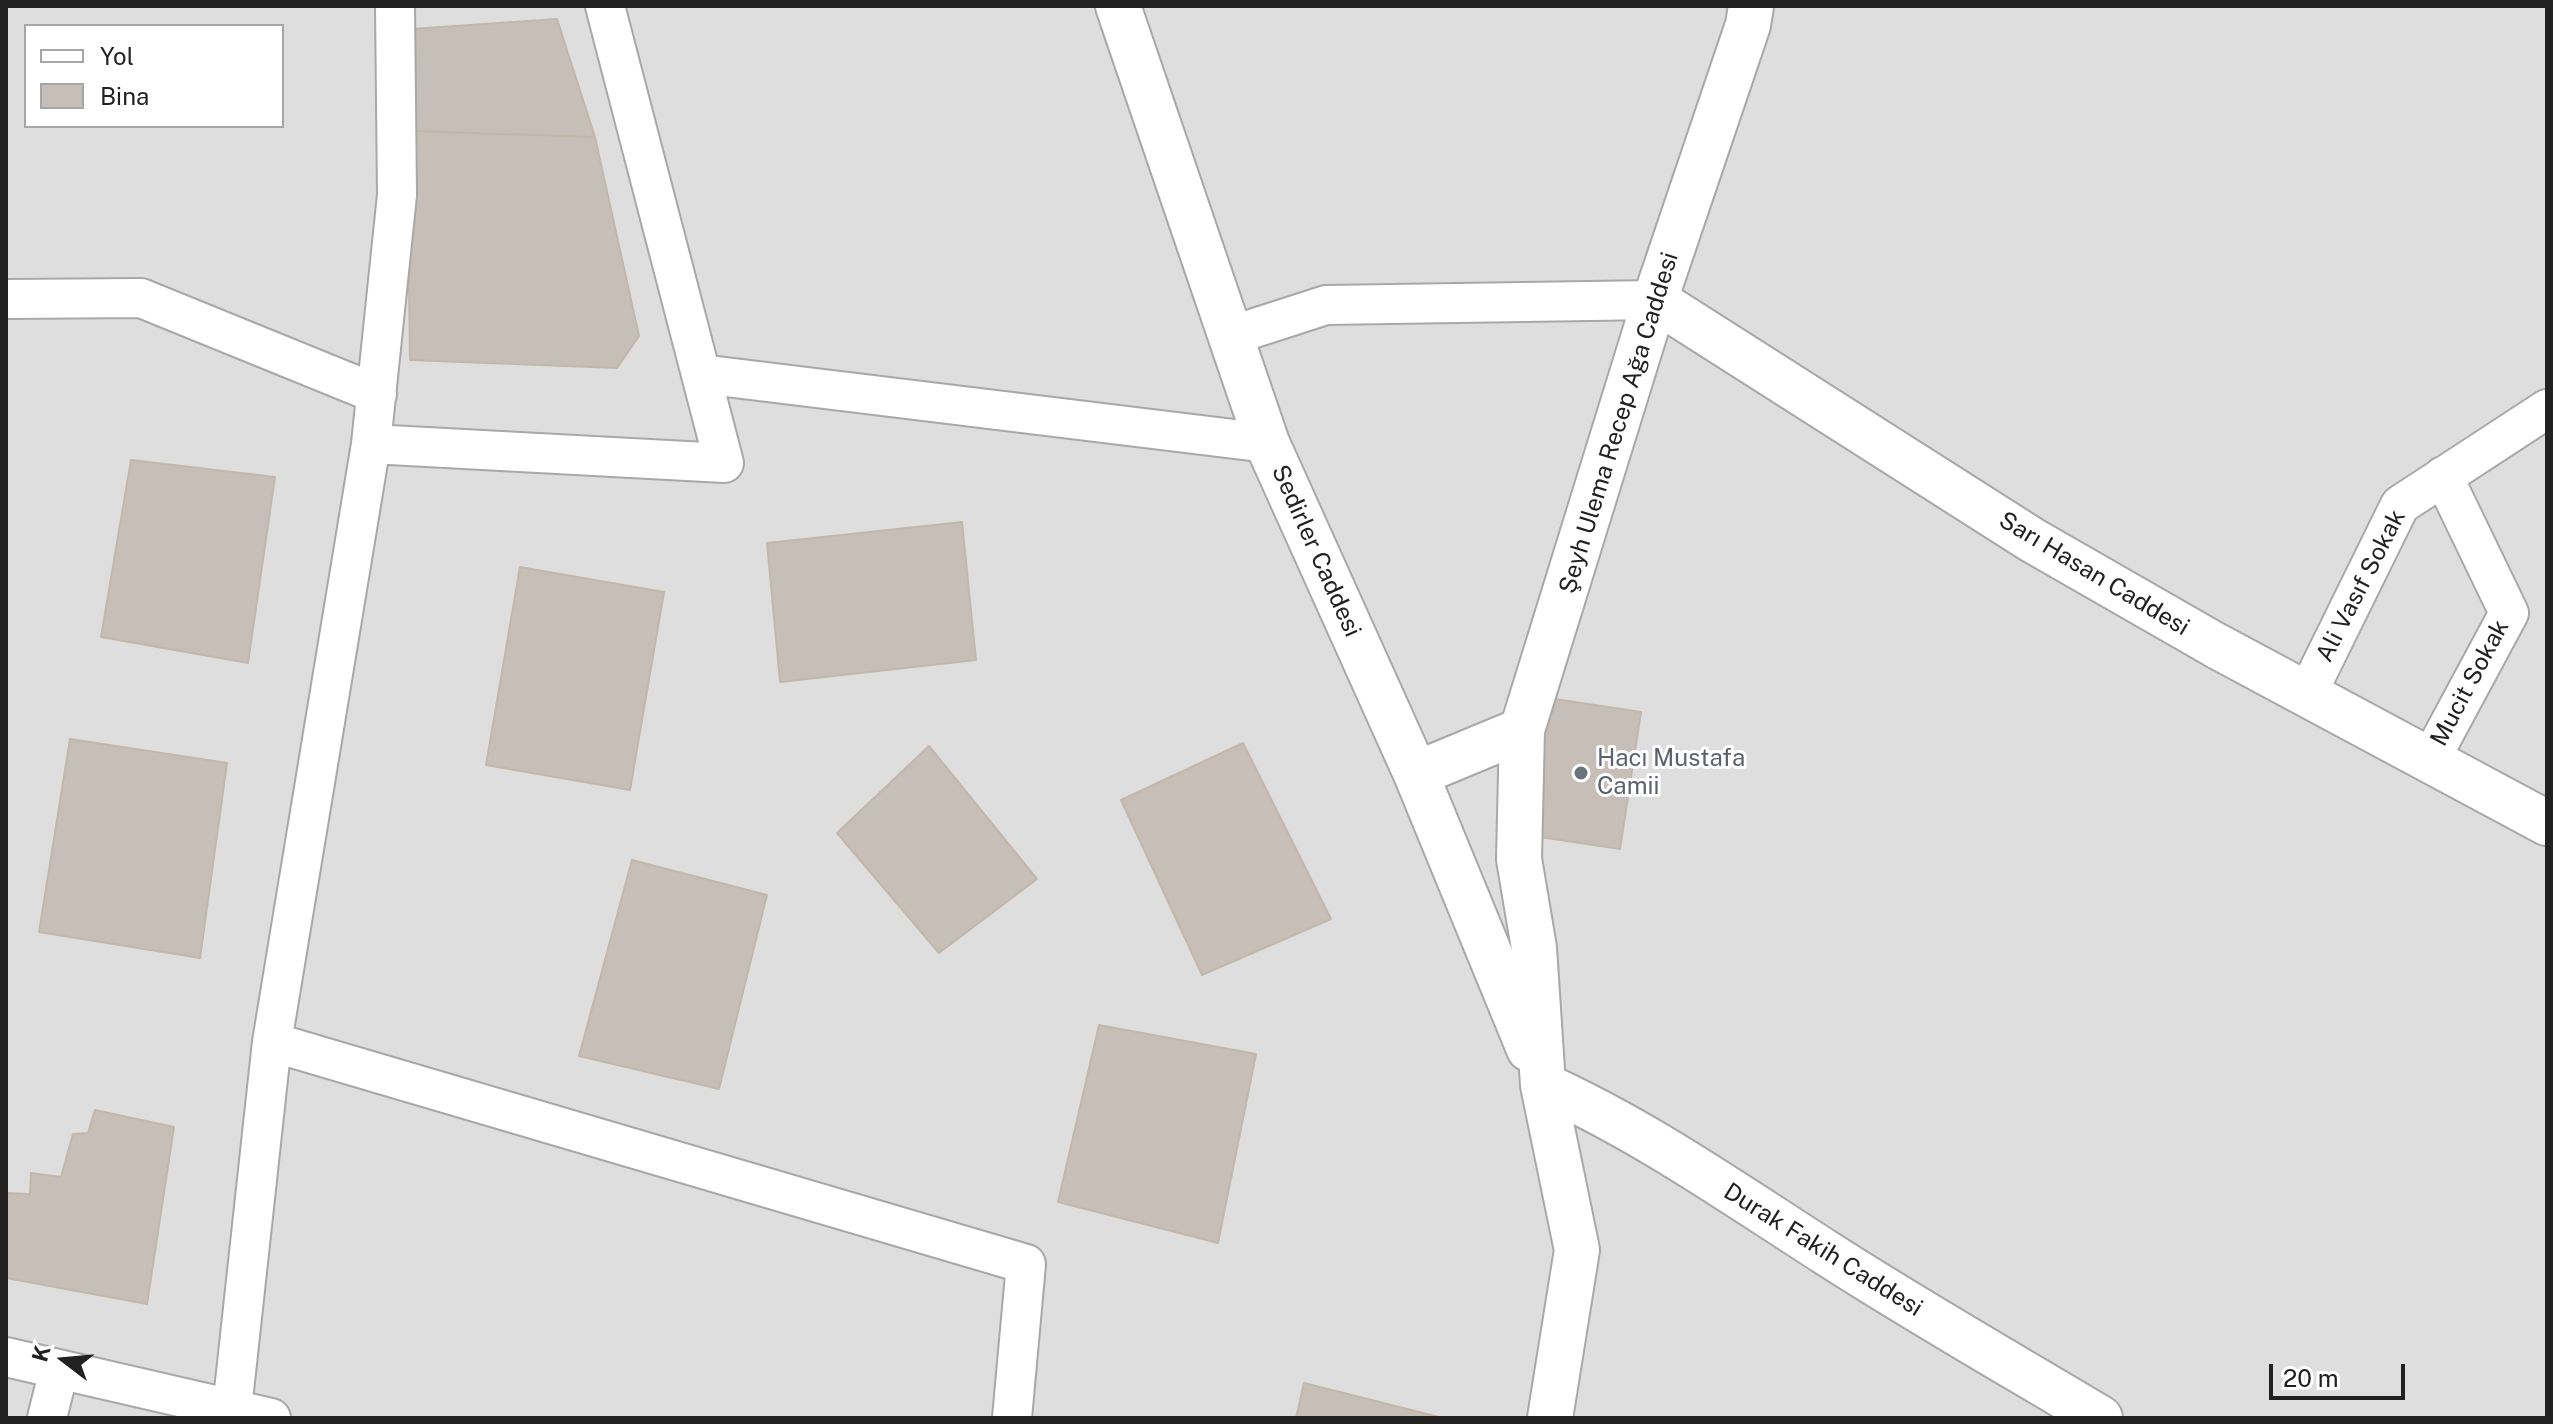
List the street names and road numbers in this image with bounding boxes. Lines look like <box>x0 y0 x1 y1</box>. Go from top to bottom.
street label: Şeyh Ulema Recep Ağa Caddesi <box>1553 249 1685 597</box>
street label: Sedirler Caddesi <box>1265 461 1367 641</box>
street label: Ali Vasıf Sokak <box>2310 505 2412 667</box>
street label: Sarı Hasan Caddesi <box>1994 506 2194 642</box>
street label: Mucit Sokak <box>2425 615 2515 751</box>
street label: Durak Fakih Caddesi <box>1718 1177 1928 1323</box>

